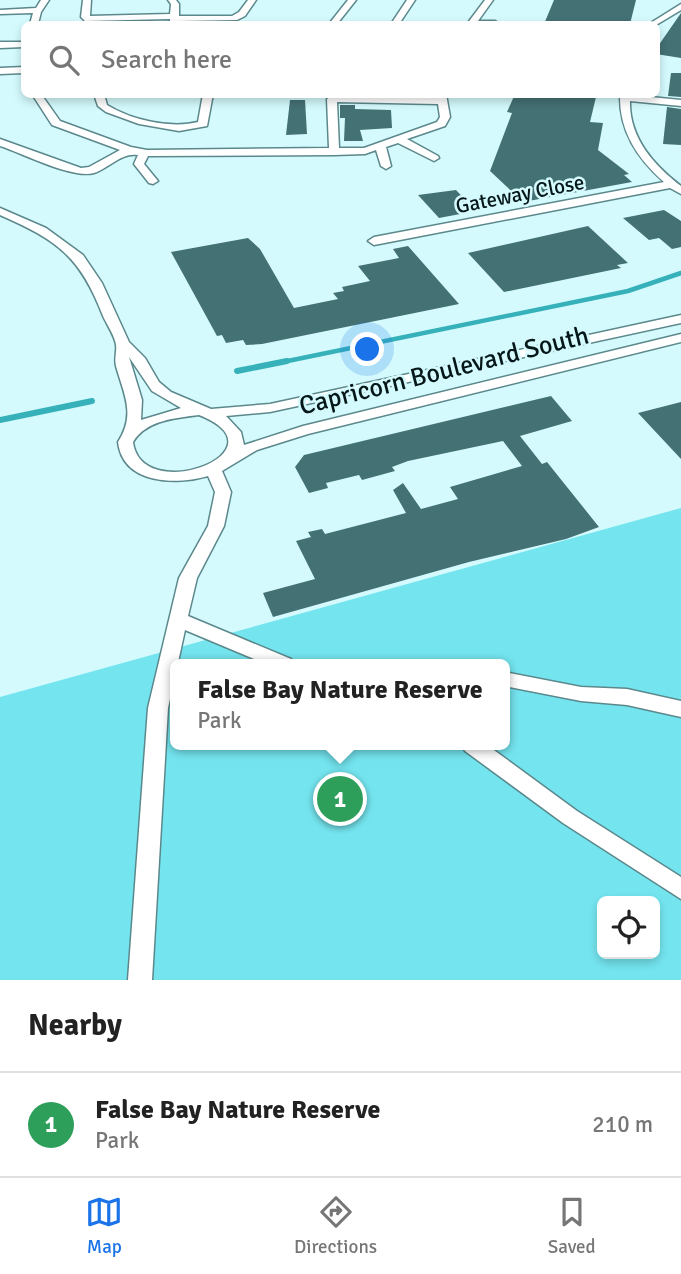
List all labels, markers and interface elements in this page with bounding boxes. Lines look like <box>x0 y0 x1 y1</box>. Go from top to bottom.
search box <box>21 21 660 98</box>
icon: search <box>45 41 83 79</box>
text: Search here <box>101 44 232 76</box>
street label: Gateway Close <box>454 169 586 219</box>
street label: Capricorn Boulevard South <box>296 319 592 423</box>
your location <box>350 332 384 366</box>
popup <box>170 659 510 750</box>
text: False Bay Nature Reserve <box>197 674 483 706</box>
text: Park <box>197 706 242 735</box>
pin: 1 <box>317 773 363 825</box>
map controls <box>597 896 660 959</box>
button: locate <box>597 896 660 959</box>
text: Nearby <box>28 1007 122 1044</box>
text: False Bay Nature Reserve <box>95 1094 380 1126</box>
text: 1 <box>45 1110 57 1139</box>
text: 210 m <box>592 1110 653 1139</box>
text: Park <box>95 1126 139 1155</box>
tab: Map <box>85 1193 123 1259</box>
tab: Directions <box>294 1193 377 1259</box>
tab: Saved <box>548 1193 596 1259</box>

